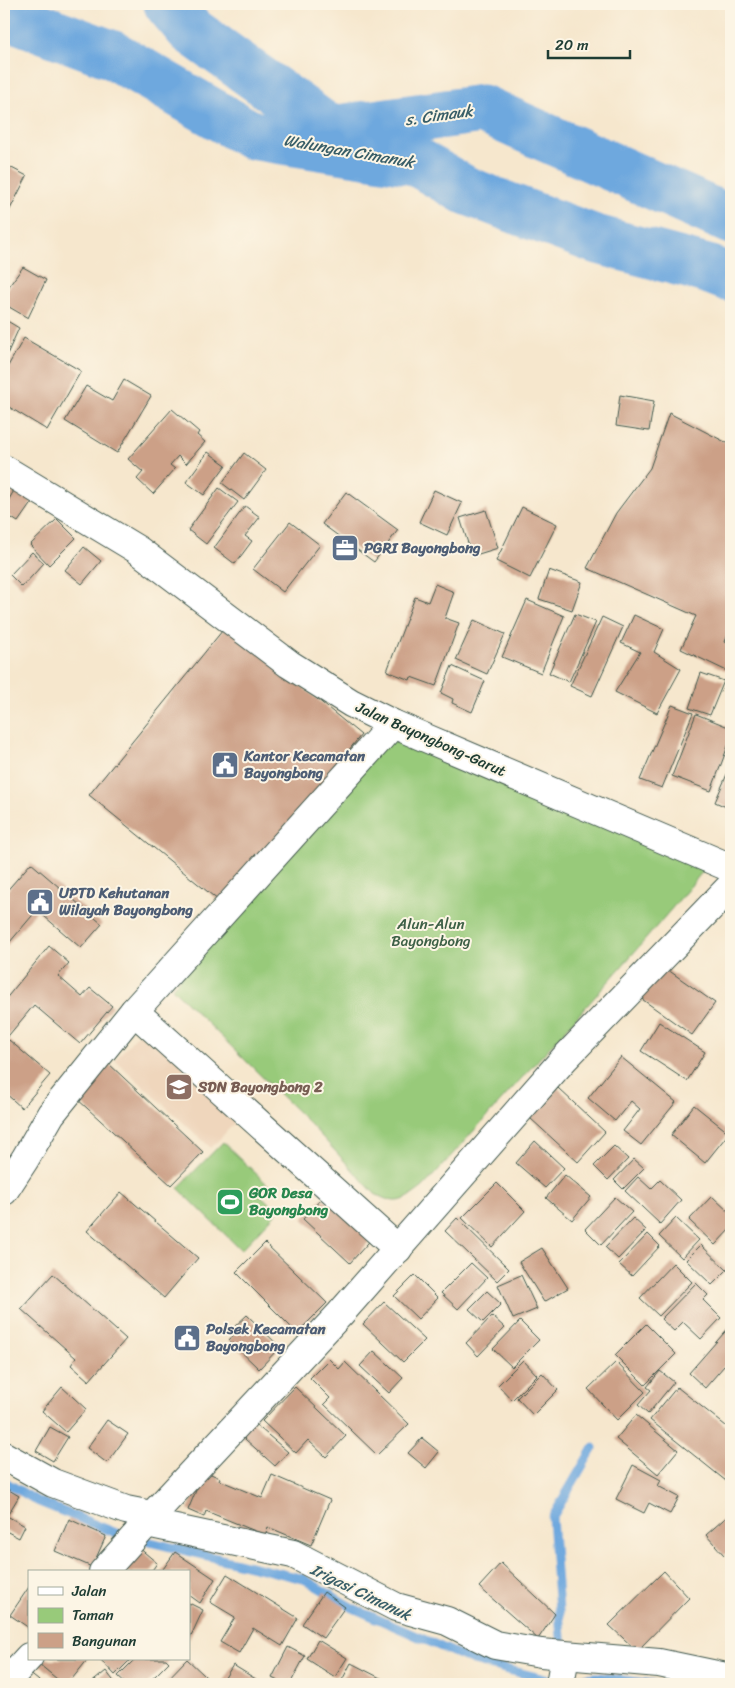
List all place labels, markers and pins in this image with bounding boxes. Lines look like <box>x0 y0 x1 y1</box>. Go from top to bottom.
office icon: PGRI Bayongbong <box>330 533 360 563</box>
place label: PGRI Bayongbong <box>364 535 481 561</box>
place label: Kantor Kecamatan Bayongbong <box>243 743 366 786</box>
public building icon: Kantor Kecamatan Bayongbong <box>210 750 240 780</box>
place label: UPTD Kehutanan Wilayah Bayongbong <box>59 880 193 923</box>
public building icon: UPTD Kehutanan Wilayah Bayongbong <box>25 887 55 917</box>
school or university icon: SDN Bayongbong 2 <box>164 1072 194 1102</box>
place label: SDN Bayongbong 2 <box>197 1074 323 1100</box>
place label: GOR Desa Bayongbong <box>248 1180 329 1223</box>
sports icon: GOR Desa Bayongbong <box>215 1187 245 1217</box>
place label: Polsek Kecamatan Bayongbong <box>206 1316 326 1359</box>
public building icon: Polsek Kecamatan Bayongbong <box>172 1323 202 1353</box>

